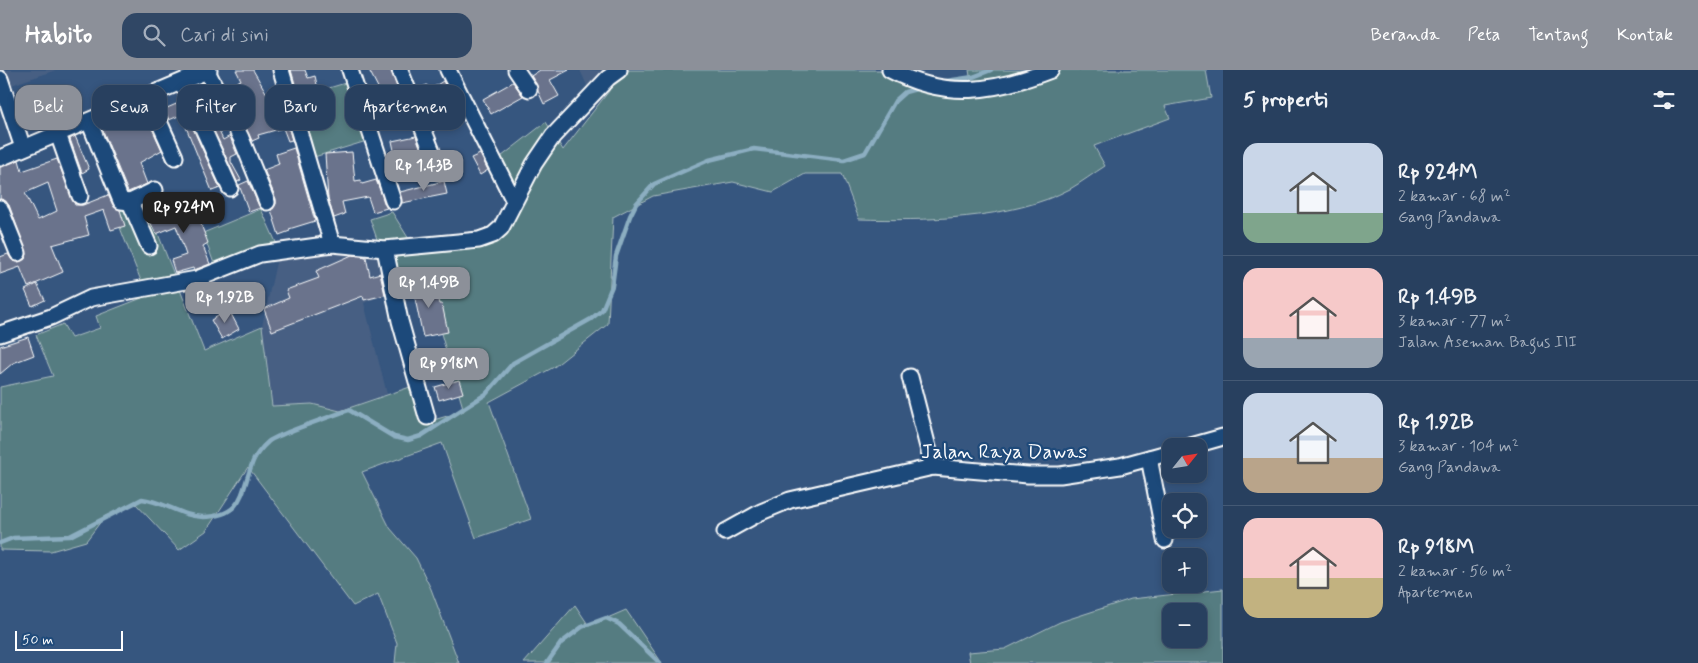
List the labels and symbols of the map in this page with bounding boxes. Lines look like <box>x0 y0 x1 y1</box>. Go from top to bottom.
pin: Rp 1.43B <box>372 150 476 192</box>
pin: Rp 924M <box>138 191 230 234</box>
pin: Rp 1.49B <box>377 266 481 309</box>
pin: Rp 1.92B <box>173 282 277 324</box>
pin: Rp 918M <box>403 348 495 390</box>
north arrow <box>1162 438 1208 482</box>
street label: Jalan Raya Dawas <box>921 439 1087 466</box>
scale bar <box>15 628 122 651</box>

